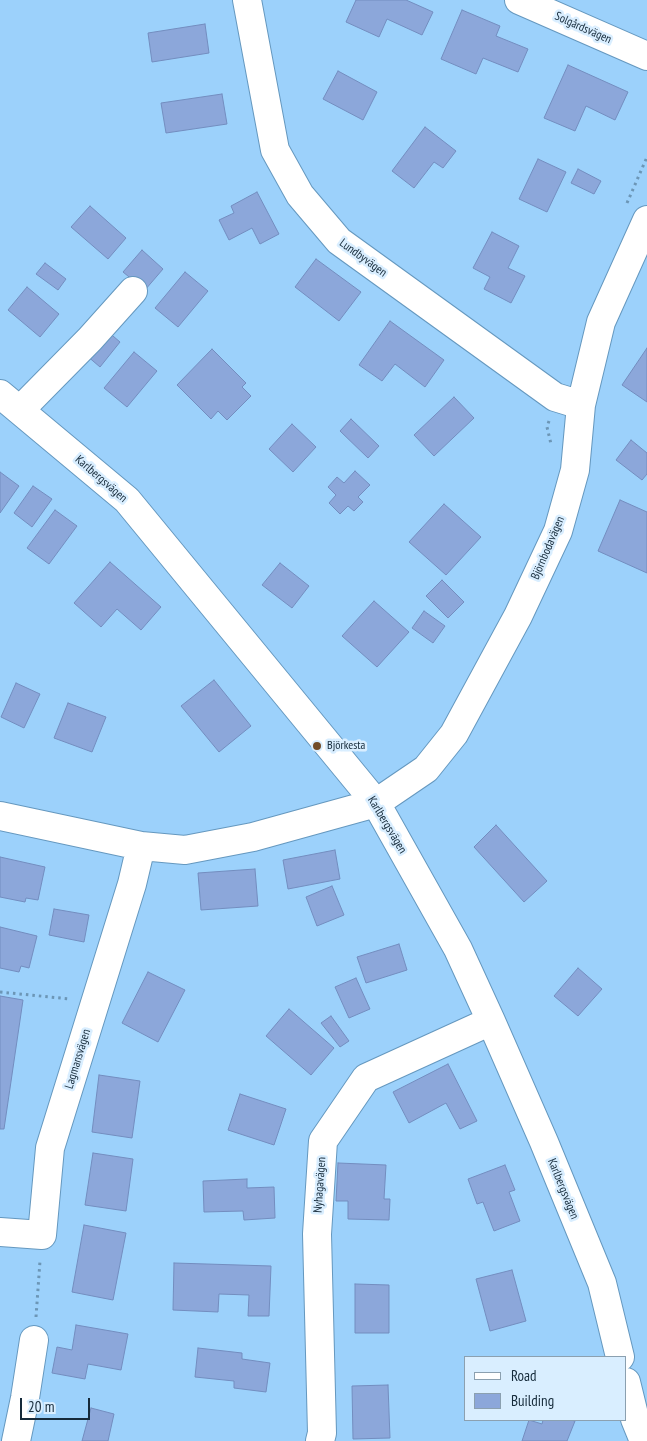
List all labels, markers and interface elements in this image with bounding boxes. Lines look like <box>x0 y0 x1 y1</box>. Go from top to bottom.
street label: Solgårdsvägen <box>552 9 614 47</box>
street label: Lundbyvägen <box>336 236 390 280</box>
street label: Karlbergsvägen <box>72 453 130 505</box>
street label: Björnbodavägen <box>528 514 568 582</box>
place label: Björkesta <box>327 739 365 753</box>
marker: Björkesta <box>311 740 323 752</box>
street label: Karlbergsvägen <box>364 794 410 856</box>
street label: Lagmansvägen <box>62 1027 94 1091</box>
street label: Nyhagavägen <box>311 1157 329 1213</box>
street label: Karlbergsvägen <box>544 1157 582 1221</box>
legend <box>464 1356 627 1421</box>
text: Road <box>511 1366 537 1385</box>
scale bar <box>22 1388 92 1420</box>
text: Building <box>511 1391 554 1410</box>
text: 20 m <box>28 1397 54 1416</box>

